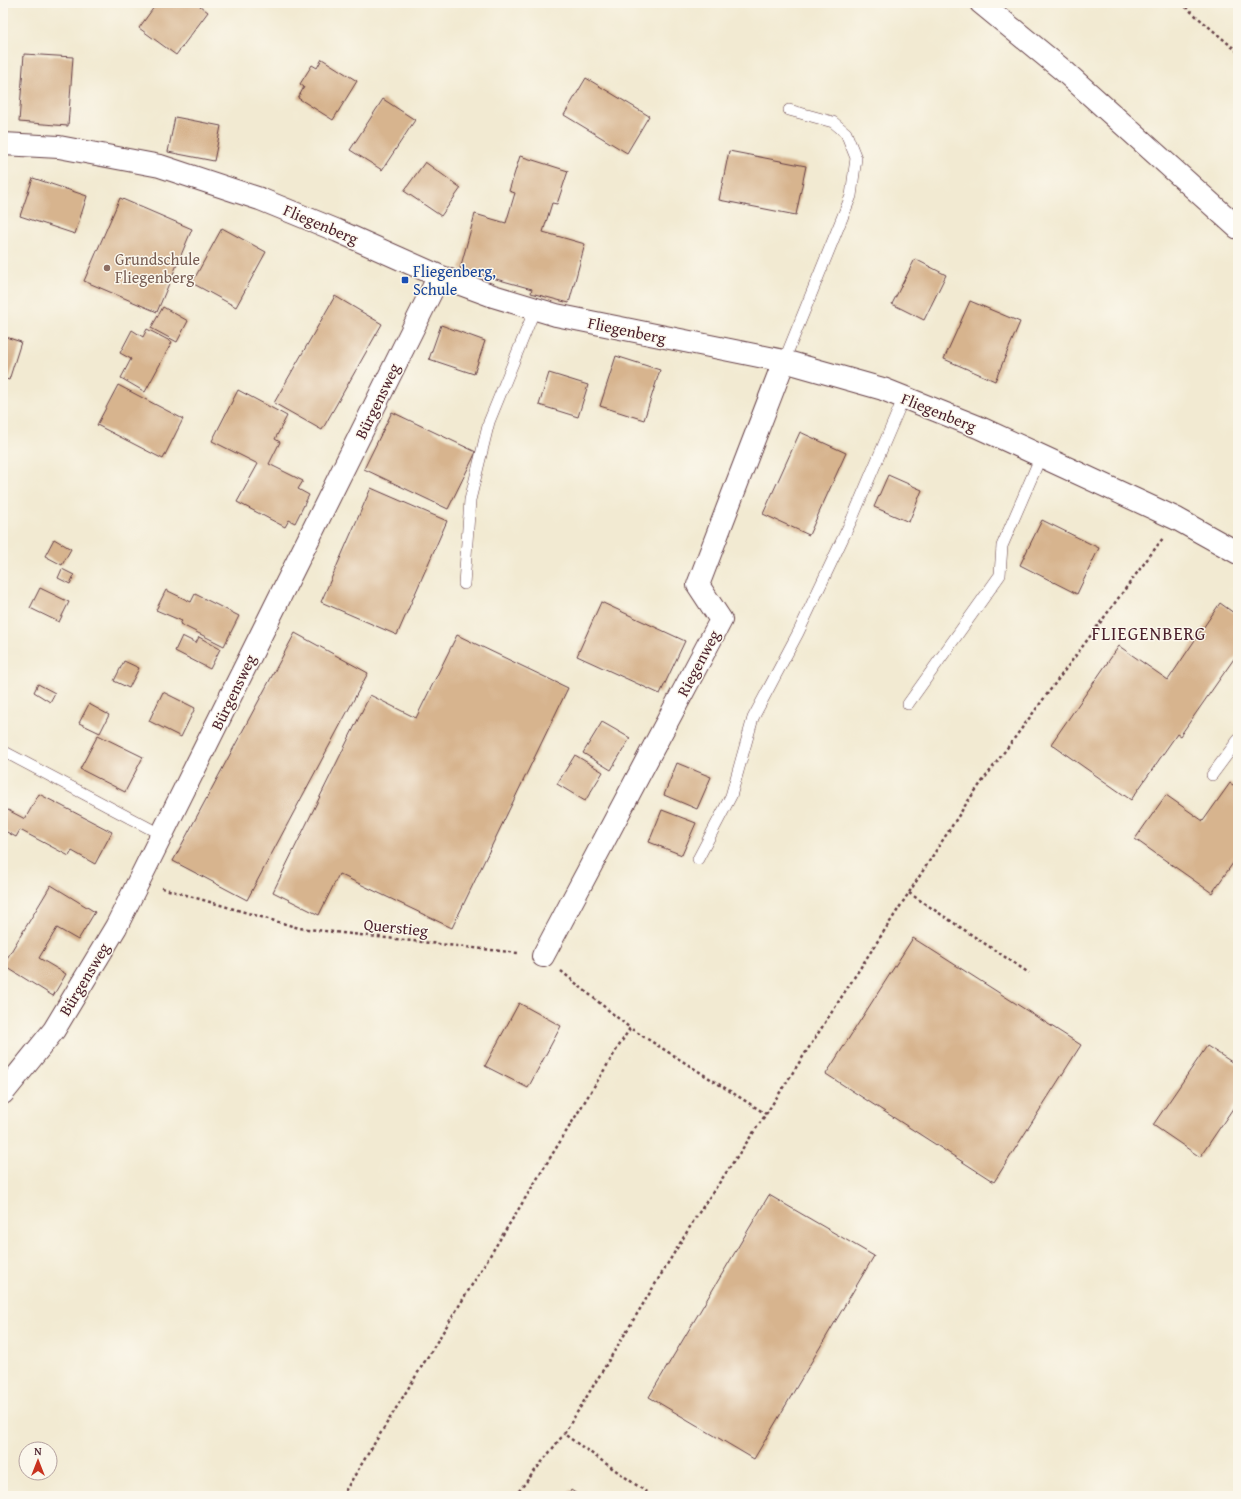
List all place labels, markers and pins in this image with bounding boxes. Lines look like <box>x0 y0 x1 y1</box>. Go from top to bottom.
place label: Grundschule Fliegenberg <box>115 247 200 289</box>
place label: Fliegenberg, Schule <box>413 259 496 301</box>
marker: Grundschule Fliegenberg <box>102 263 112 273</box>
marker: Fliegenberg, Schule <box>400 275 410 285</box>

